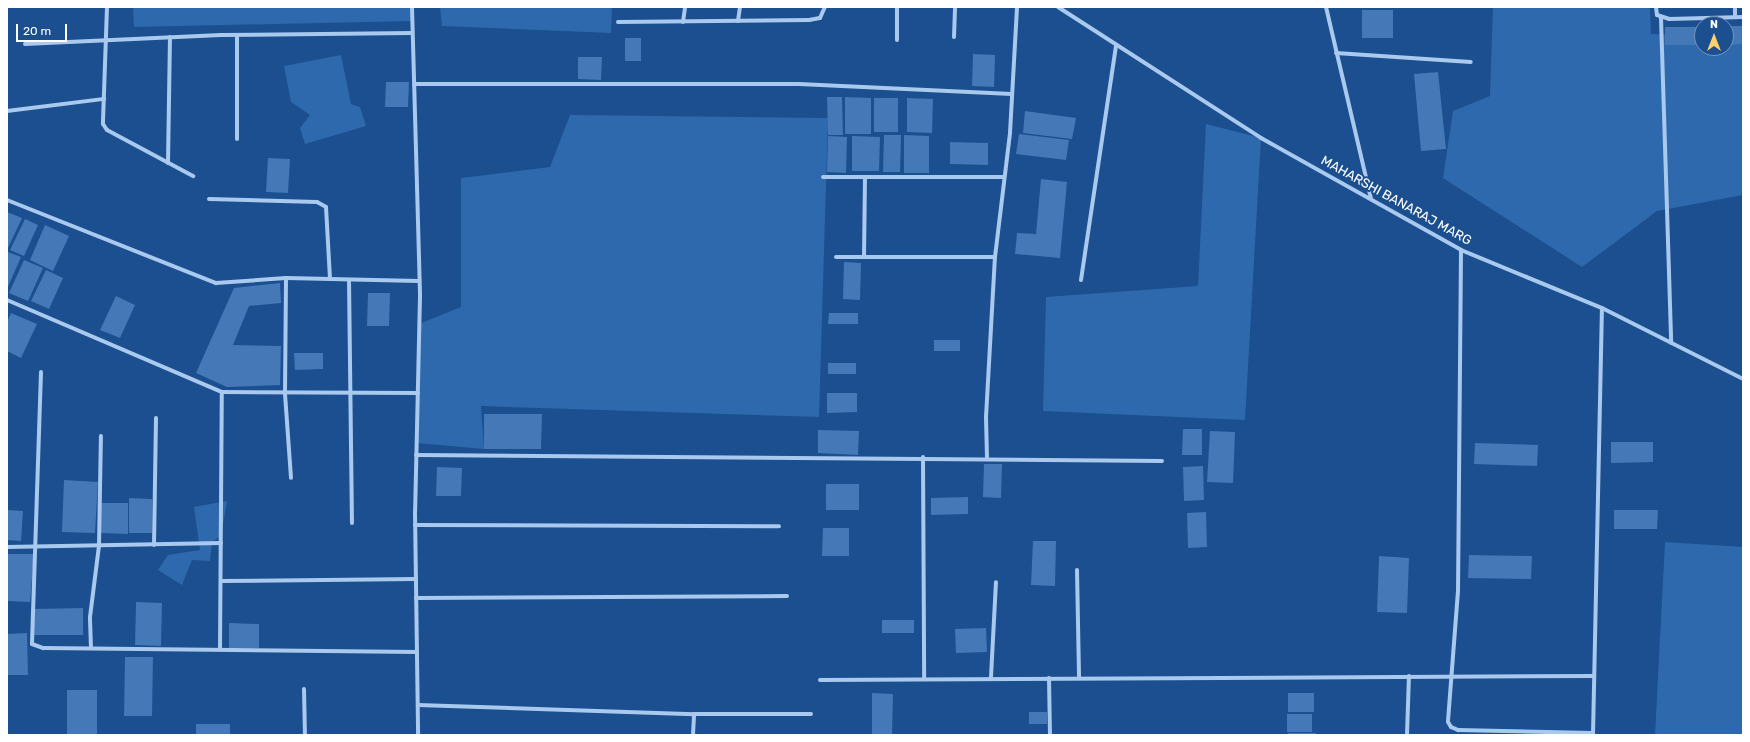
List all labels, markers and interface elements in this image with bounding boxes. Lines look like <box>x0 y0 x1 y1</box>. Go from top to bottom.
scale bar <box>18 16 69 42</box>
north arrow <box>1694 16 1734 56</box>
text: N <box>1710 18 1718 31</box>
text: 20 m <box>23 24 51 38</box>
street label: MAHARSHI BANARAJ MARG <box>1318 153 1474 249</box>

